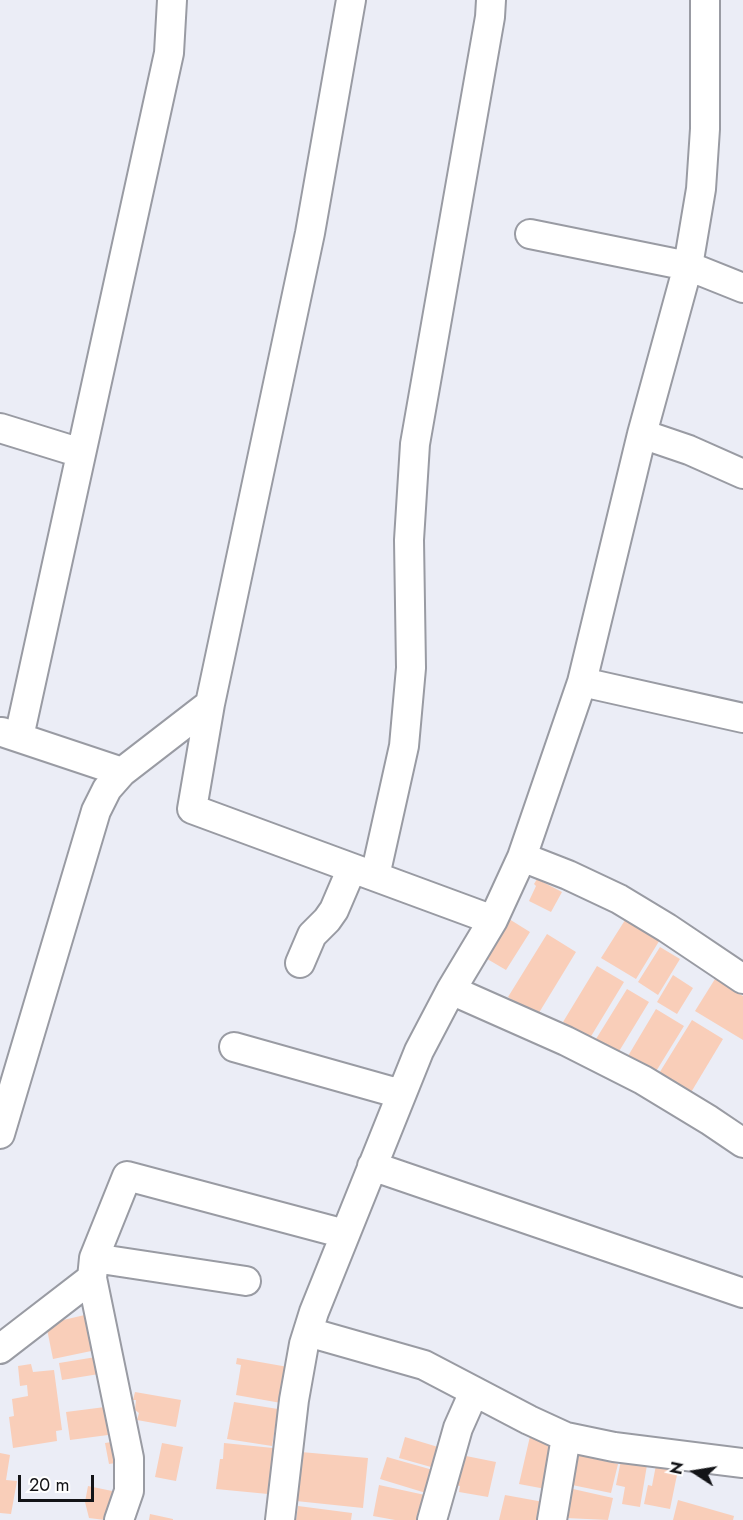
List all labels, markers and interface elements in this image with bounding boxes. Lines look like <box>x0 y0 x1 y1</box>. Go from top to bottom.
north arrow <box>665 1442 725 1502</box>
text: N <box>664 1460 689 1477</box>
scale bar <box>21 1463 98 1501</box>
text: 20 m <box>29 1472 69 1498</box>

